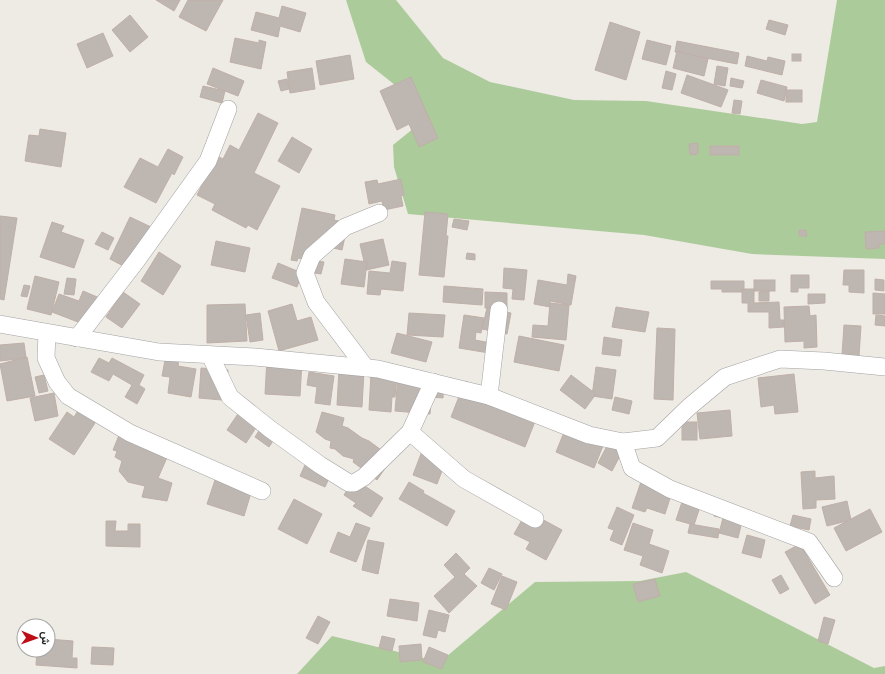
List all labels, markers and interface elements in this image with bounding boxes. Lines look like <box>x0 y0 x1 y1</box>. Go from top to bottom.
north arrow <box>16 618 56 658</box>
text: ش <box>39 631 52 645</box>

